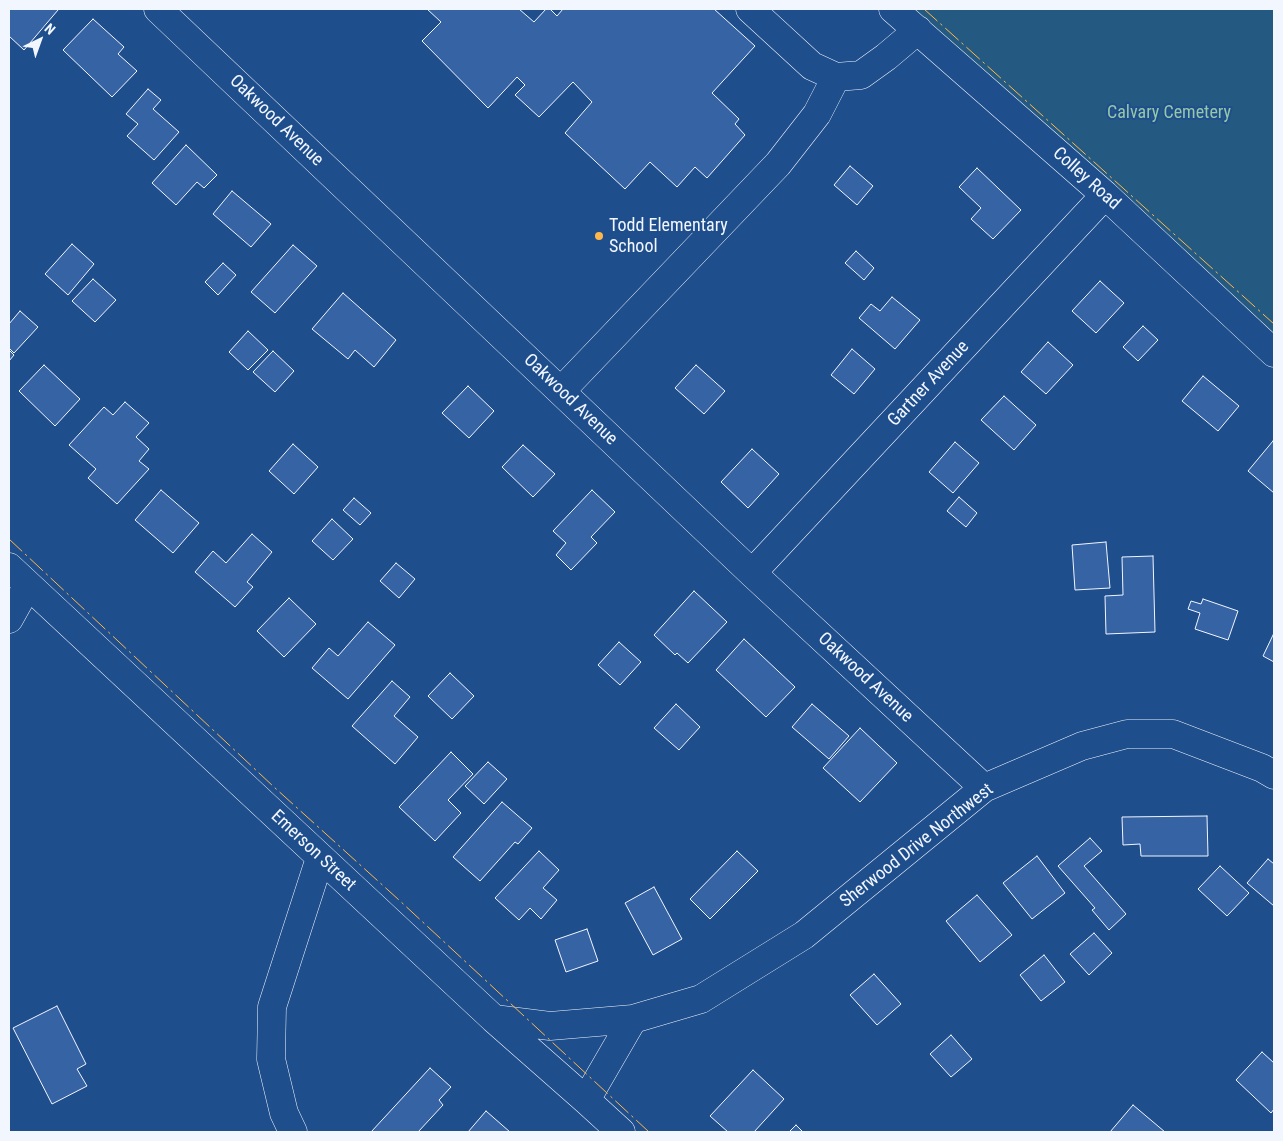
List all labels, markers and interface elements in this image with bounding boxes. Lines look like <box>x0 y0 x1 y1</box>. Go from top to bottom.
north arrow <box>15 15 65 65</box>
text: N <box>41 20 59 38</box>
street label: Oakwood Avenue <box>225 71 327 171</box>
park label: Calvary Cemetery <box>1107 102 1231 124</box>
street label: Colley Road <box>1048 143 1124 215</box>
place label: Todd Elementary School <box>609 215 728 258</box>
marker: Todd Elementary School <box>593 230 605 242</box>
street label: Gartner Avenue <box>884 337 974 431</box>
street label: Oakwood Avenue <box>519 350 621 450</box>
street label: Oakwood Avenue <box>813 628 917 728</box>
street label: Sherwood Drive Northwest <box>836 779 998 913</box>
street label: Emerson Street <box>266 806 360 896</box>

